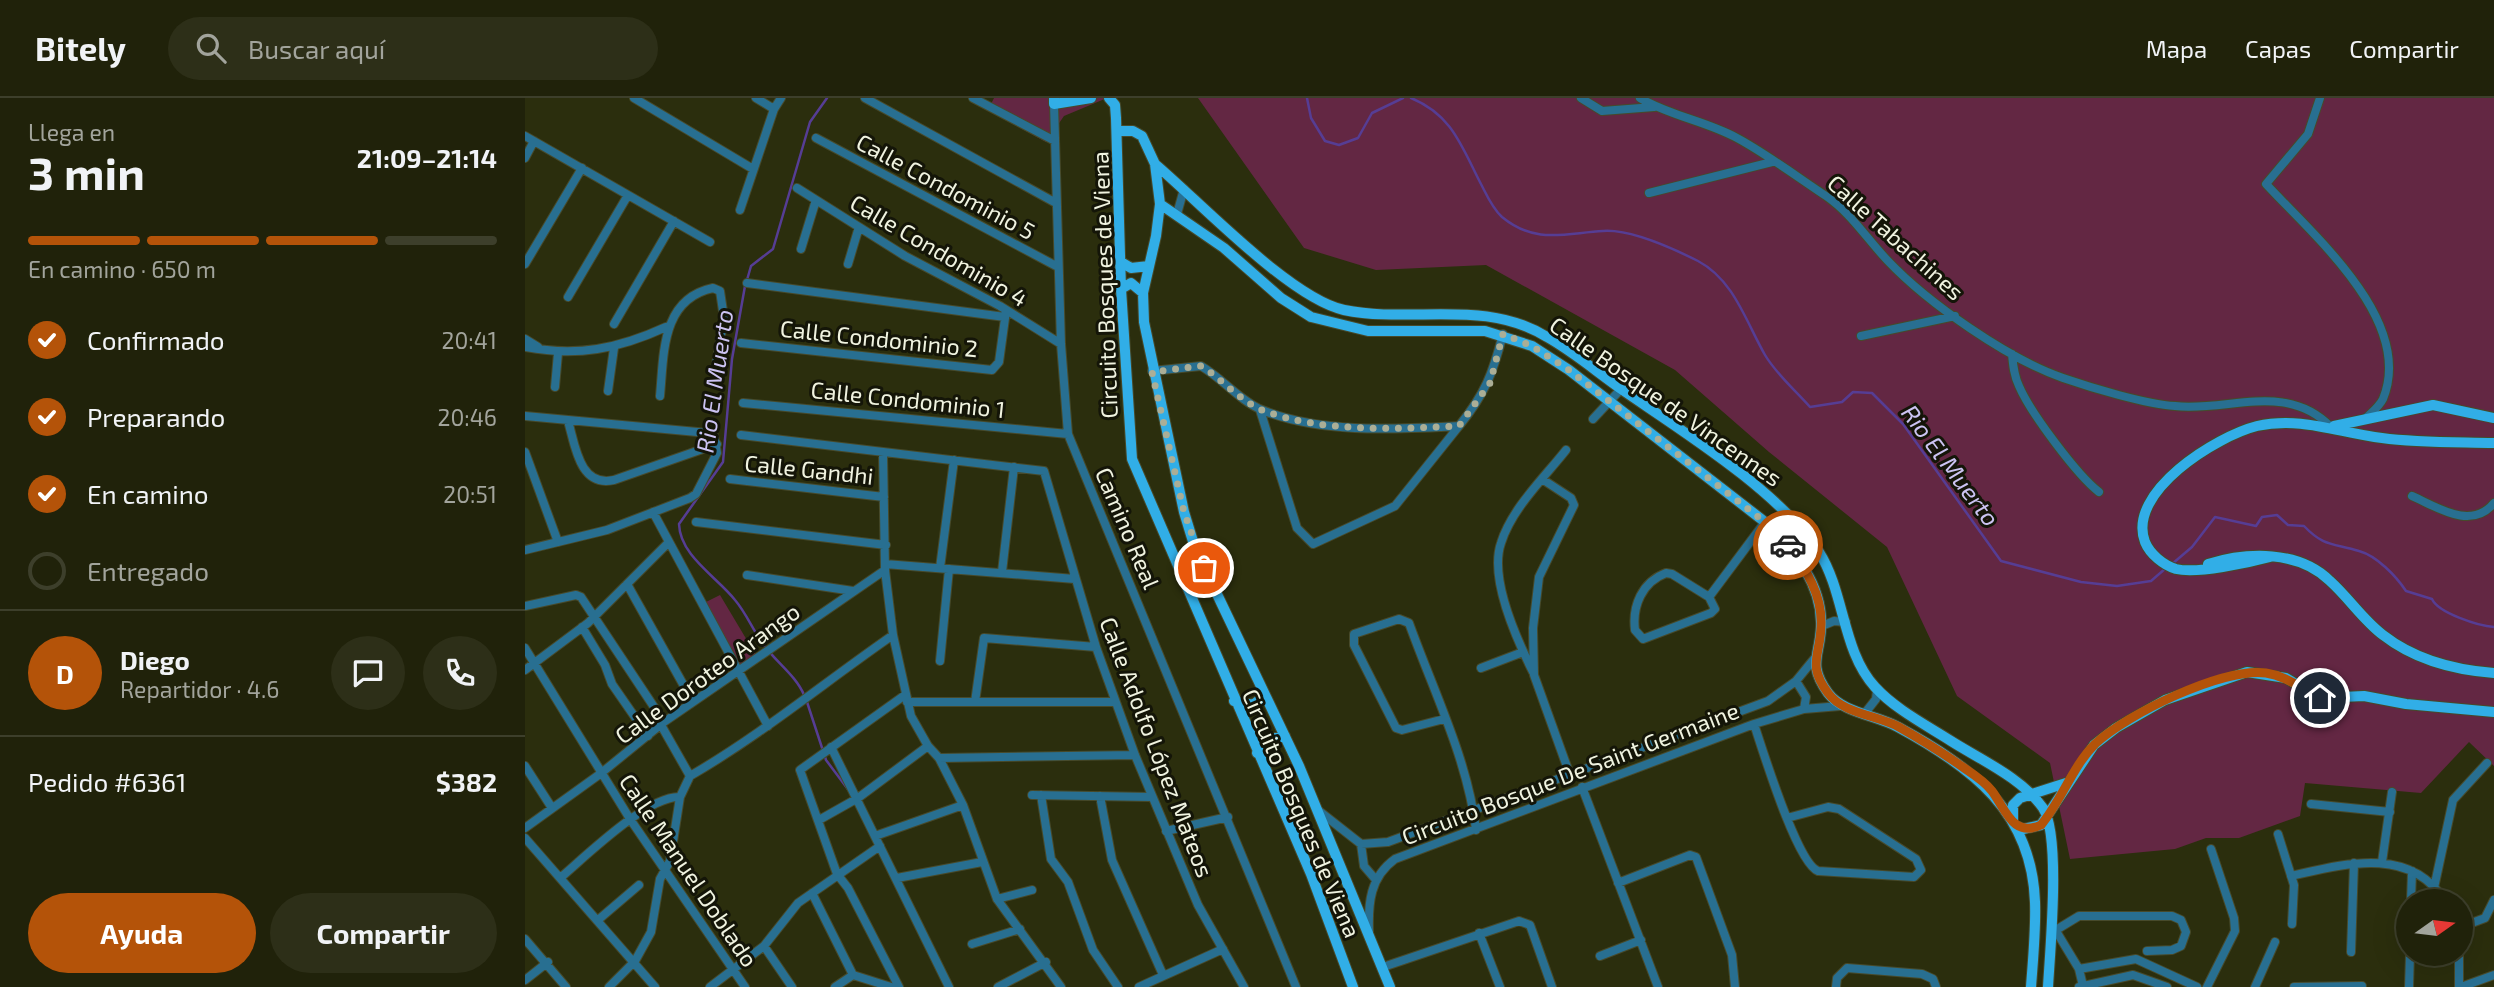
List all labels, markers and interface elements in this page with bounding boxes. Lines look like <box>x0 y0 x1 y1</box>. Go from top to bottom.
search box <box>168 17 658 80</box>
text: Bitely <box>35 28 126 68</box>
icon: search <box>192 29 230 67</box>
text: Buscar aquí <box>248 33 385 64</box>
text: Mapa <box>2146 34 2207 63</box>
text: Capas <box>2245 34 2311 63</box>
text: Compartir <box>2349 34 2459 63</box>
text: Llega en <box>28 118 115 146</box>
street label: Calle Condominio 5 <box>852 127 1040 245</box>
text: 21:09–21:14 <box>357 142 497 173</box>
text: 3 min <box>28 144 145 199</box>
street label: Circuito Bosques de Viena <box>1085 151 1123 419</box>
street label: Calle Tabachines <box>1822 169 1970 305</box>
street label: Calle Condominio 4 <box>845 188 1033 312</box>
text: En camino · 650 m <box>28 255 216 283</box>
water label: Rio El Muerto <box>690 307 738 455</box>
street label: Calle Bosque de Vincennes <box>1545 310 1787 492</box>
street label: Calle Condominio 2 <box>779 314 979 362</box>
icon: check <box>28 321 66 359</box>
text: Confirmado <box>87 324 225 355</box>
text: 20:41 <box>441 326 497 354</box>
street label: Calle Condominio 1 <box>810 375 1006 423</box>
icon: check <box>28 398 66 436</box>
water label: Rio El Muerto <box>1896 399 2006 531</box>
text: Preparando <box>87 401 225 432</box>
text: 20:46 <box>437 403 497 431</box>
street label: Calle Gandhi <box>743 448 875 490</box>
street label: Camino Real <box>1090 463 1166 593</box>
icon: check <box>28 475 66 513</box>
text: En camino <box>87 478 209 509</box>
text: 20:51 <box>443 480 497 508</box>
courier <box>1753 510 1823 580</box>
icon: car <box>1769 526 1807 564</box>
pin <box>1174 538 1234 598</box>
icon: bag <box>1185 549 1223 587</box>
text: Entregado <box>87 555 209 586</box>
street label: Calle Doroteo Arango <box>609 597 805 749</box>
street label: Calle Adolfo López Mateos <box>1094 613 1220 881</box>
button: chat <box>331 636 405 710</box>
button: phone <box>423 636 497 710</box>
text: Diego <box>120 644 190 675</box>
text: D <box>56 658 74 689</box>
pin <box>2290 668 2350 728</box>
text: Repartidor · 4.6 <box>120 675 279 703</box>
icon: home <box>2301 679 2339 717</box>
street label: Circuito Bosques de Viena <box>1237 684 1367 942</box>
street label: Circuito Bosque De Saint Germaine <box>1397 696 1743 850</box>
text: Pedido #6361 <box>28 766 186 797</box>
text: $382 <box>436 766 497 797</box>
street label: Calle Manuel Doblado <box>614 768 764 972</box>
north arrow <box>2396 889 2473 966</box>
map controls <box>2396 889 2473 966</box>
button: Ayuda <box>28 893 256 973</box>
button: Compartir <box>270 893 497 973</box>

